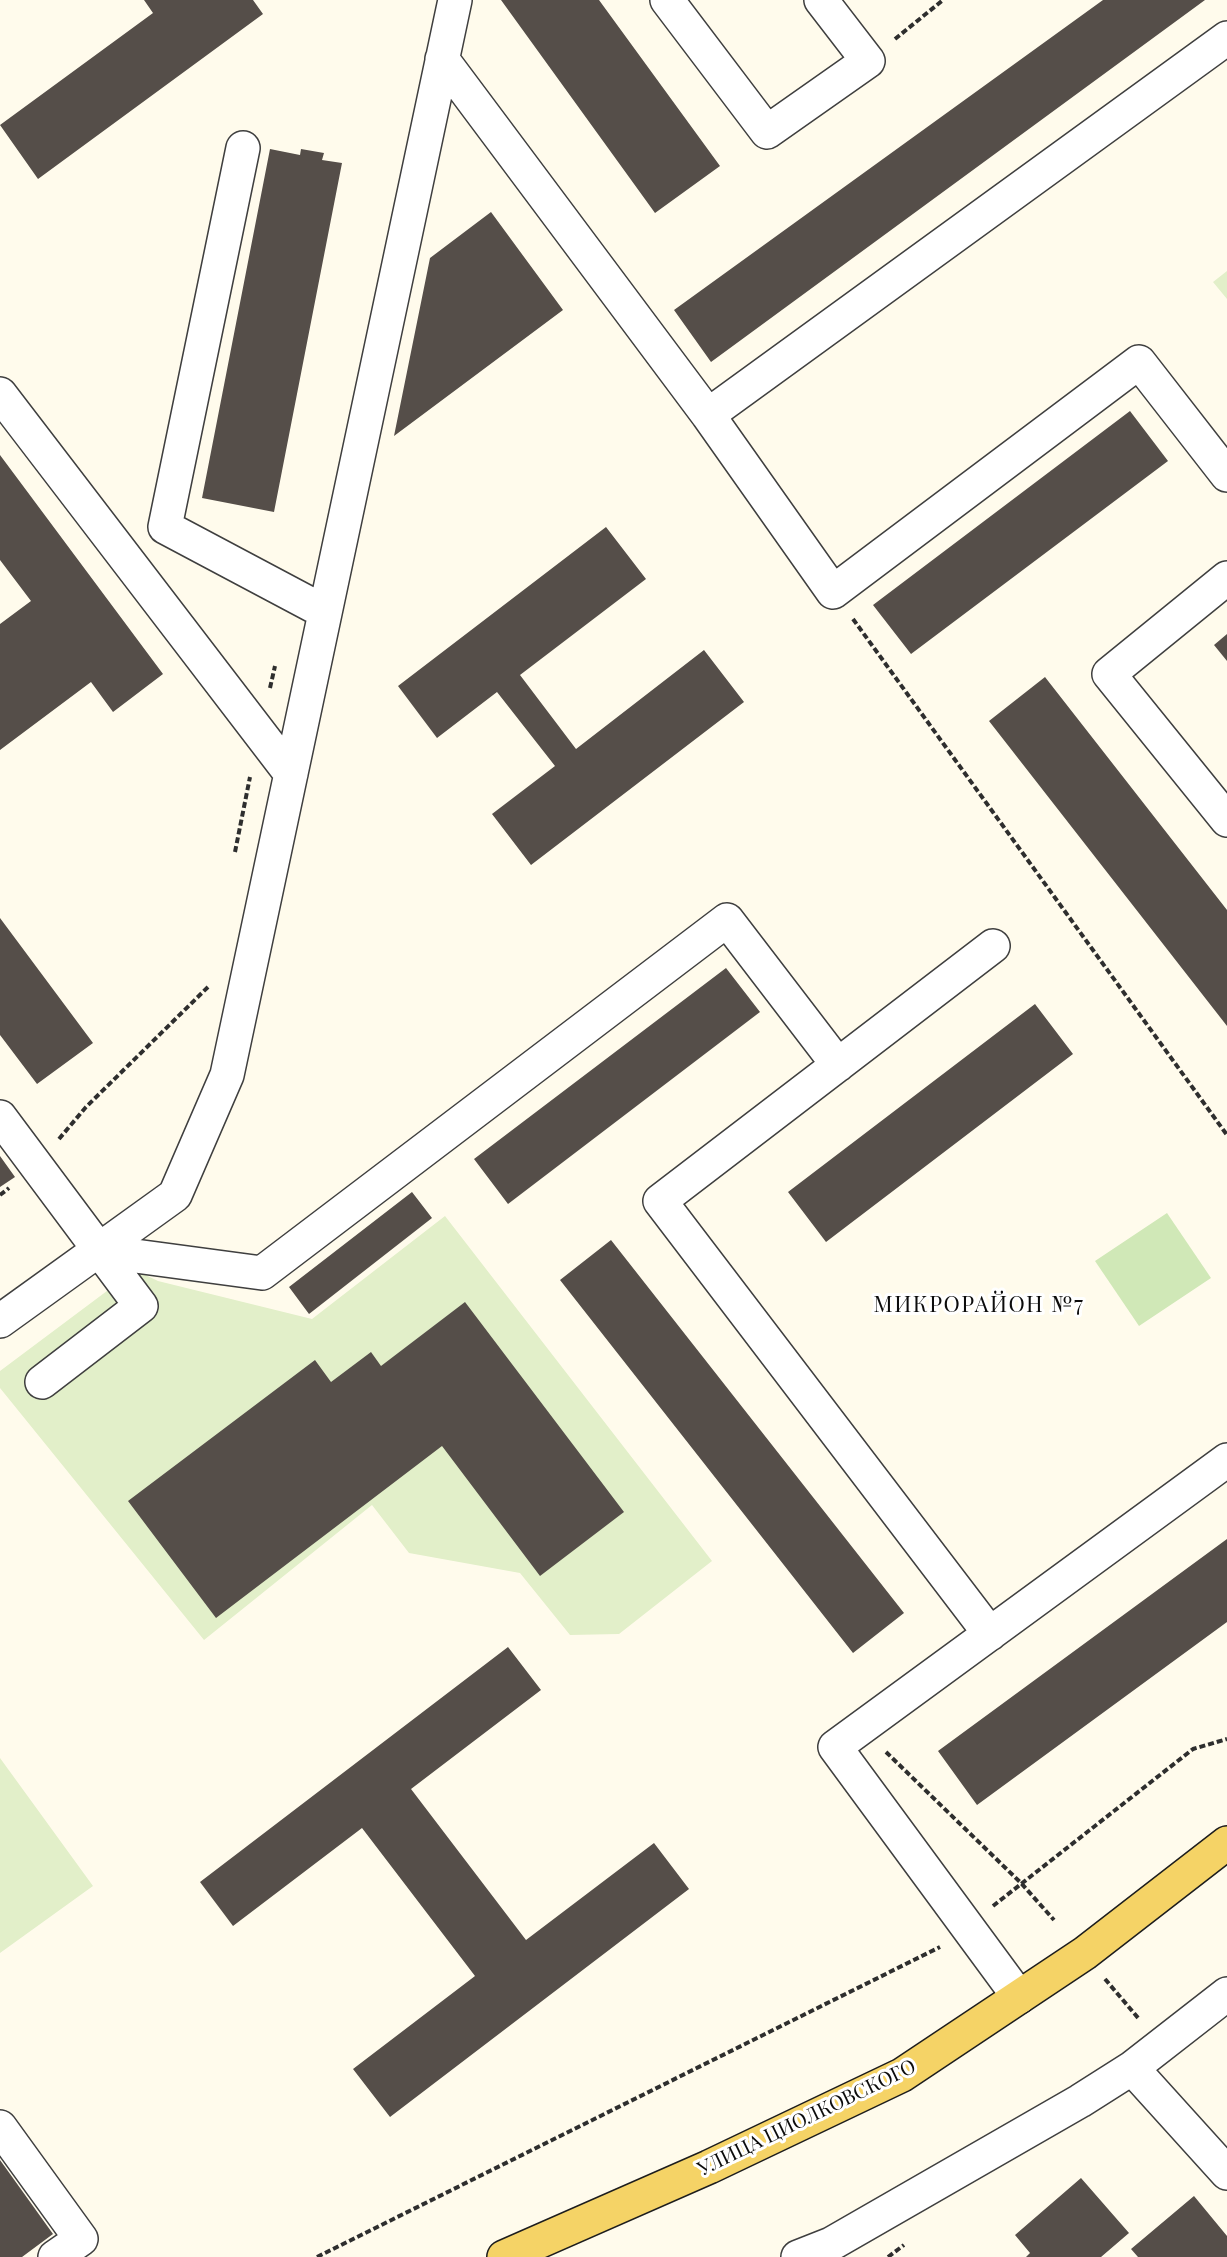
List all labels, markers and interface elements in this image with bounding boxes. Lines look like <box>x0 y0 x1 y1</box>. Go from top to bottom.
district label: МИКРОРАЙОН №7 <box>874 1292 1084 1318</box>
street label: УЛИЦА ЦИОЛКОВСКОГО <box>694 2055 920 2181</box>

